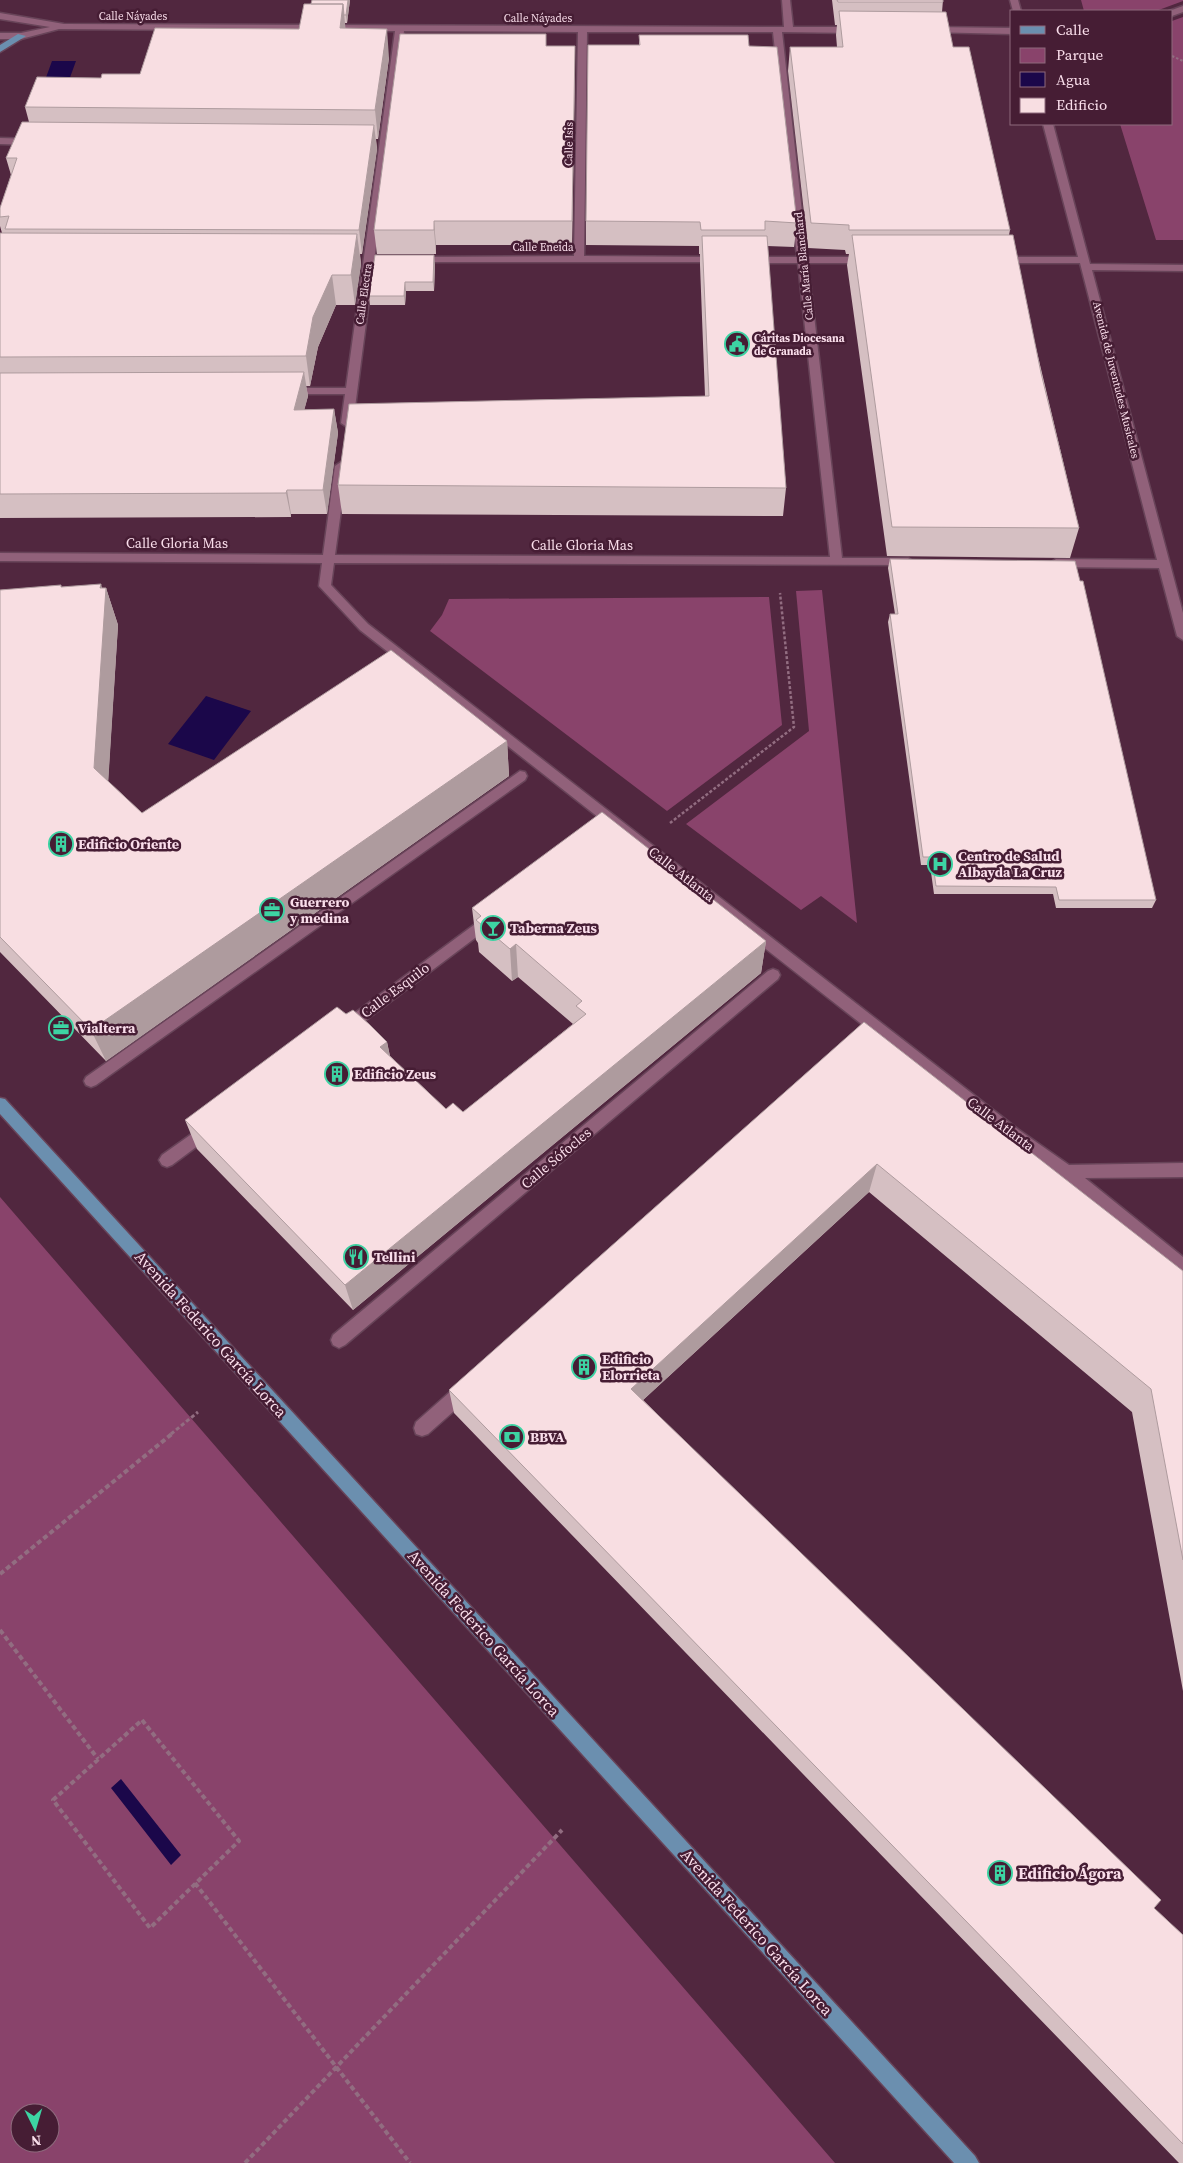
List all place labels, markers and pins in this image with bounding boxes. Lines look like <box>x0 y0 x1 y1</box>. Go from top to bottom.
public building icon: Cáritas Diocesana de Granada <box>724 331 750 357</box>
place label: Cáritas Diocesana de Granada <box>754 331 845 359</box>
building icon: Edificio Oriente <box>48 831 74 857</box>
place label: Edificio Oriente <box>78 834 179 854</box>
place label: Centro de Salud Albayda La Cruz <box>958 846 1063 882</box>
hospital icon: Centro de Salud Albayda La Cruz <box>927 851 953 877</box>
place label: Guerrero y medina <box>289 892 350 928</box>
office icon: Guerrero y medina <box>259 897 285 923</box>
bar icon: Taberna Zeus <box>480 915 506 941</box>
place label: Taberna Zeus <box>510 918 597 938</box>
office icon: Vialterra <box>48 1015 74 1041</box>
place label: Vialterra <box>78 1018 136 1038</box>
building icon: Edificio Zeus <box>324 1061 350 1087</box>
place label: Edificio Zeus <box>354 1064 437 1084</box>
restaurant icon: Tellini <box>343 1244 369 1270</box>
place label: Tellini <box>374 1247 416 1267</box>
place label: Edificio Elorrieta <box>602 1349 661 1385</box>
building icon: Edificio Elorrieta <box>571 1354 597 1380</box>
bank icon: BBVA <box>499 1424 525 1450</box>
place label: BBVA <box>530 1427 565 1447</box>
building icon: Edificio Ágora <box>987 1860 1013 1886</box>
place label: Edificio Ágora <box>1018 1862 1122 1884</box>

